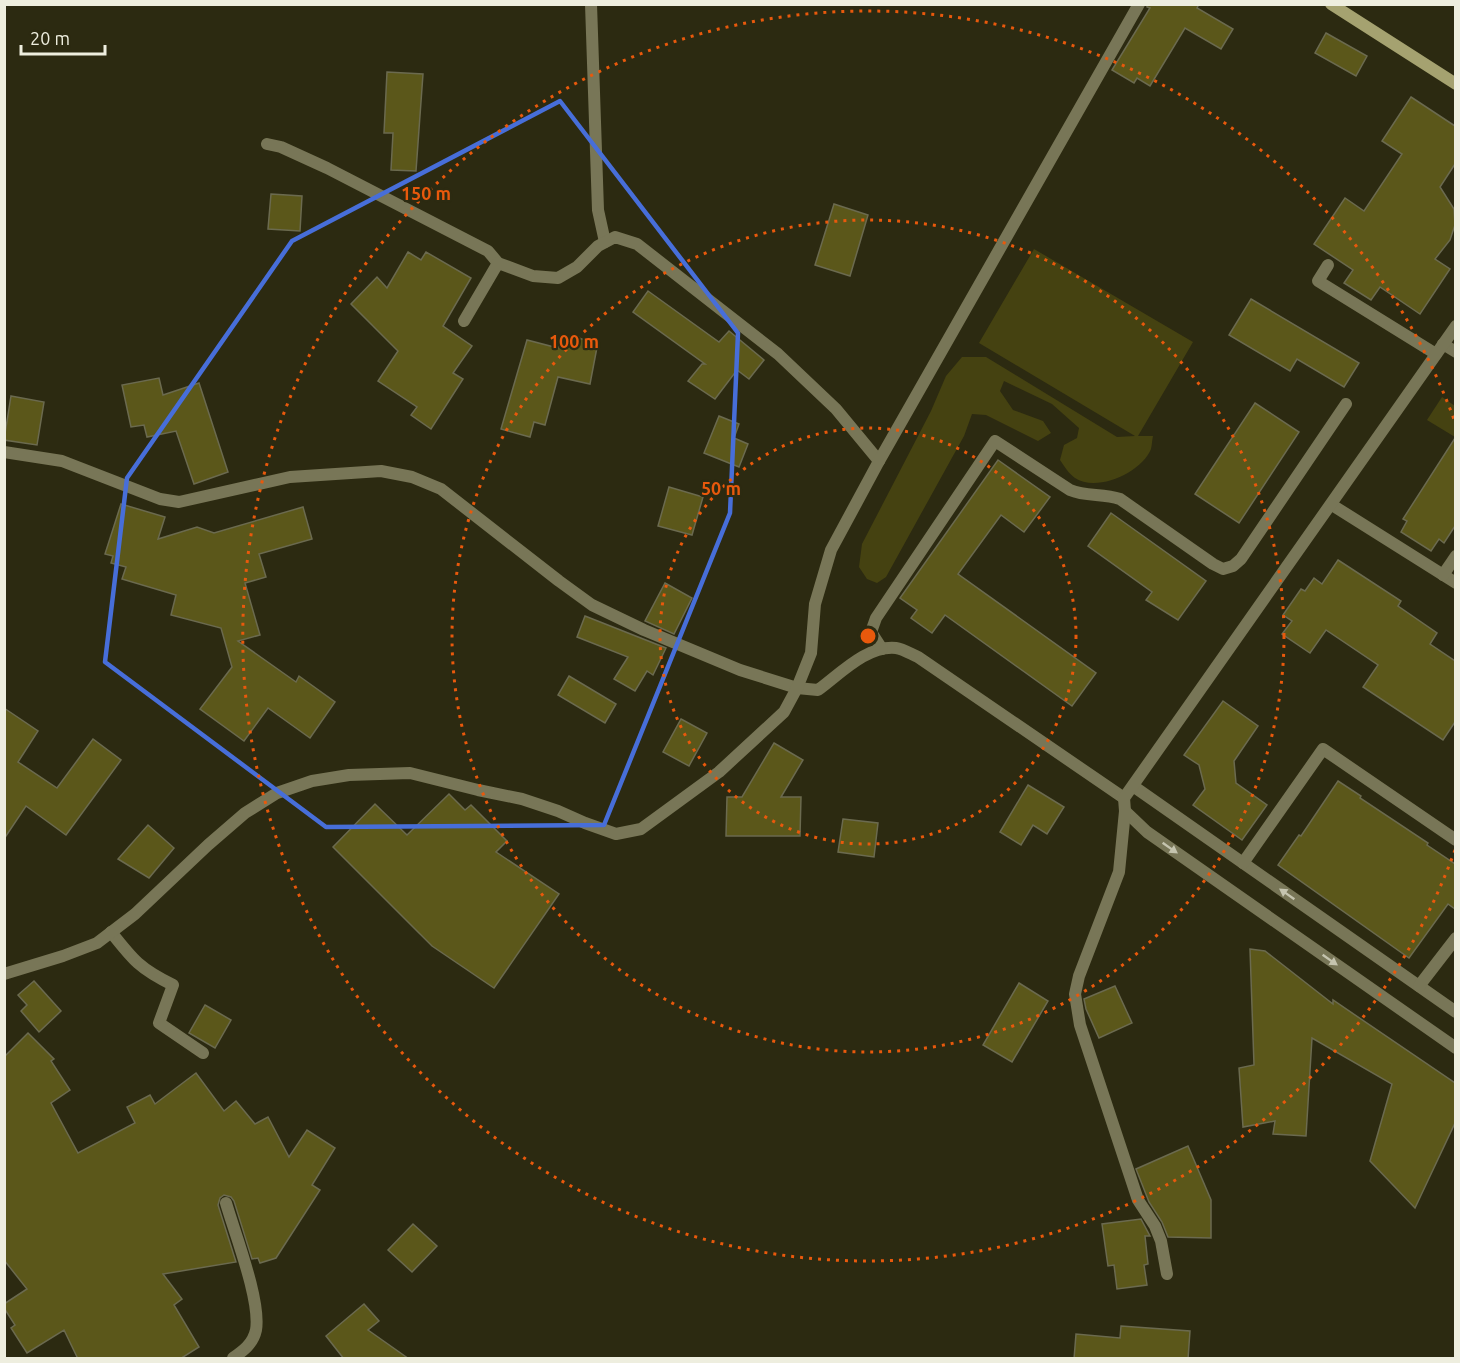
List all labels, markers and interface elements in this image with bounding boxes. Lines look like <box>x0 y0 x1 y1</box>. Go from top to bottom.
scale bar <box>21 18 105 56</box>
text: 20 m <box>30 28 70 48</box>
text: 150 m <box>401 183 451 203</box>
text: 100 m <box>549 331 599 351</box>
text: 50 m <box>701 478 741 498</box>
centre of rings <box>858 626 878 646</box>
one-way arrow <box>1162 842 1178 854</box>
one-way arrow <box>1280 888 1296 900</box>
one-way arrow <box>1321 954 1337 966</box>

